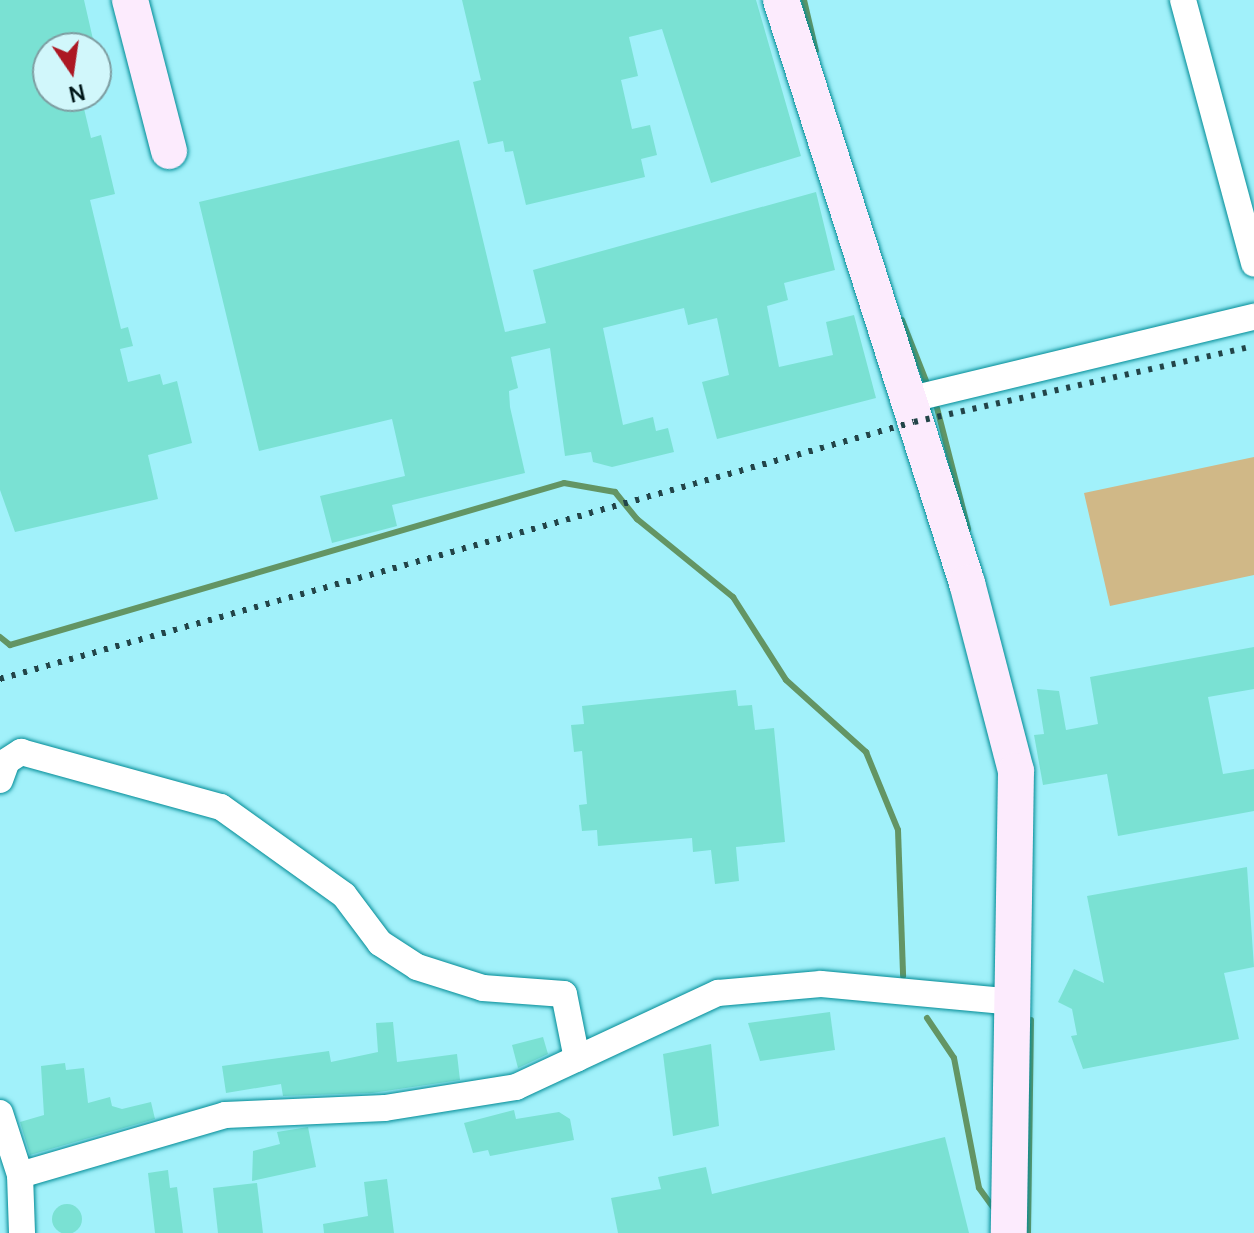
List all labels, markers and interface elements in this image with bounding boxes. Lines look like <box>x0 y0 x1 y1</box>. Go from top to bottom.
north arrow <box>32 32 112 112</box>
text: N <box>66 77 88 110</box>

